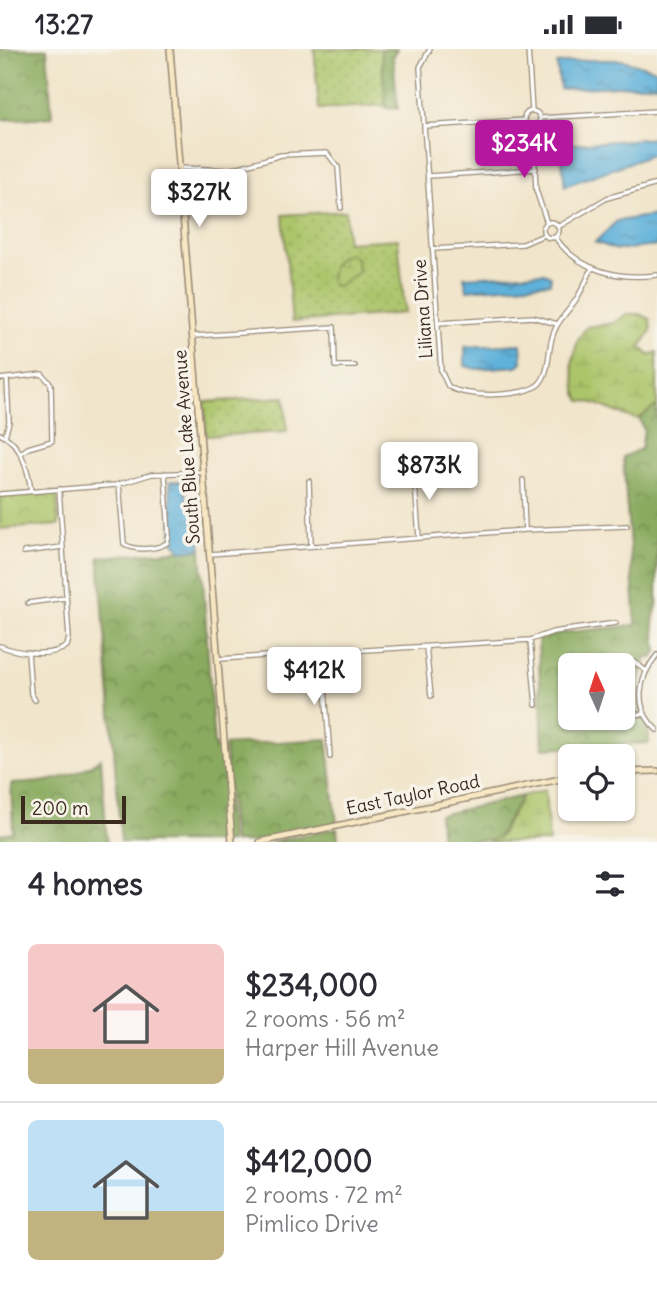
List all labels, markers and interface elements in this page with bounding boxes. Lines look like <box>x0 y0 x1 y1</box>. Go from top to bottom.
text: 13:27 <box>35 8 93 41</box>
pin: $234K <box>475 121 573 180</box>
text: $234K <box>491 128 557 157</box>
pin: $327K <box>150 169 248 229</box>
text: $327K <box>167 177 231 206</box>
street label: Liliana Drive <box>408 258 437 360</box>
street label: South Blue Lake Avenue <box>168 349 205 545</box>
pin: $873K <box>380 442 478 502</box>
text: $873K <box>397 450 461 479</box>
pin: $412K <box>265 647 363 707</box>
north arrow <box>558 653 635 730</box>
map controls <box>558 653 635 821</box>
text: $412K <box>283 655 345 684</box>
button: locate <box>558 744 635 821</box>
street label: East Taylor Road <box>344 769 482 820</box>
scale bar <box>21 793 126 825</box>
text: 200 m <box>32 796 89 820</box>
text: 4 homes <box>28 865 143 903</box>
icon: filters <box>591 865 629 903</box>
text: $234,000 <box>245 966 378 1004</box>
icon: home <box>84 972 168 1056</box>
text: 2 rooms · 56 m² <box>245 1004 406 1033</box>
text: Harper Hill Avenue <box>245 1033 439 1062</box>
text: $412,000 <box>245 1142 373 1180</box>
icon: home <box>84 1148 168 1232</box>
text: 2 rooms · 72 m² <box>245 1180 403 1209</box>
text: Pimlico Drive <box>245 1209 379 1238</box>

